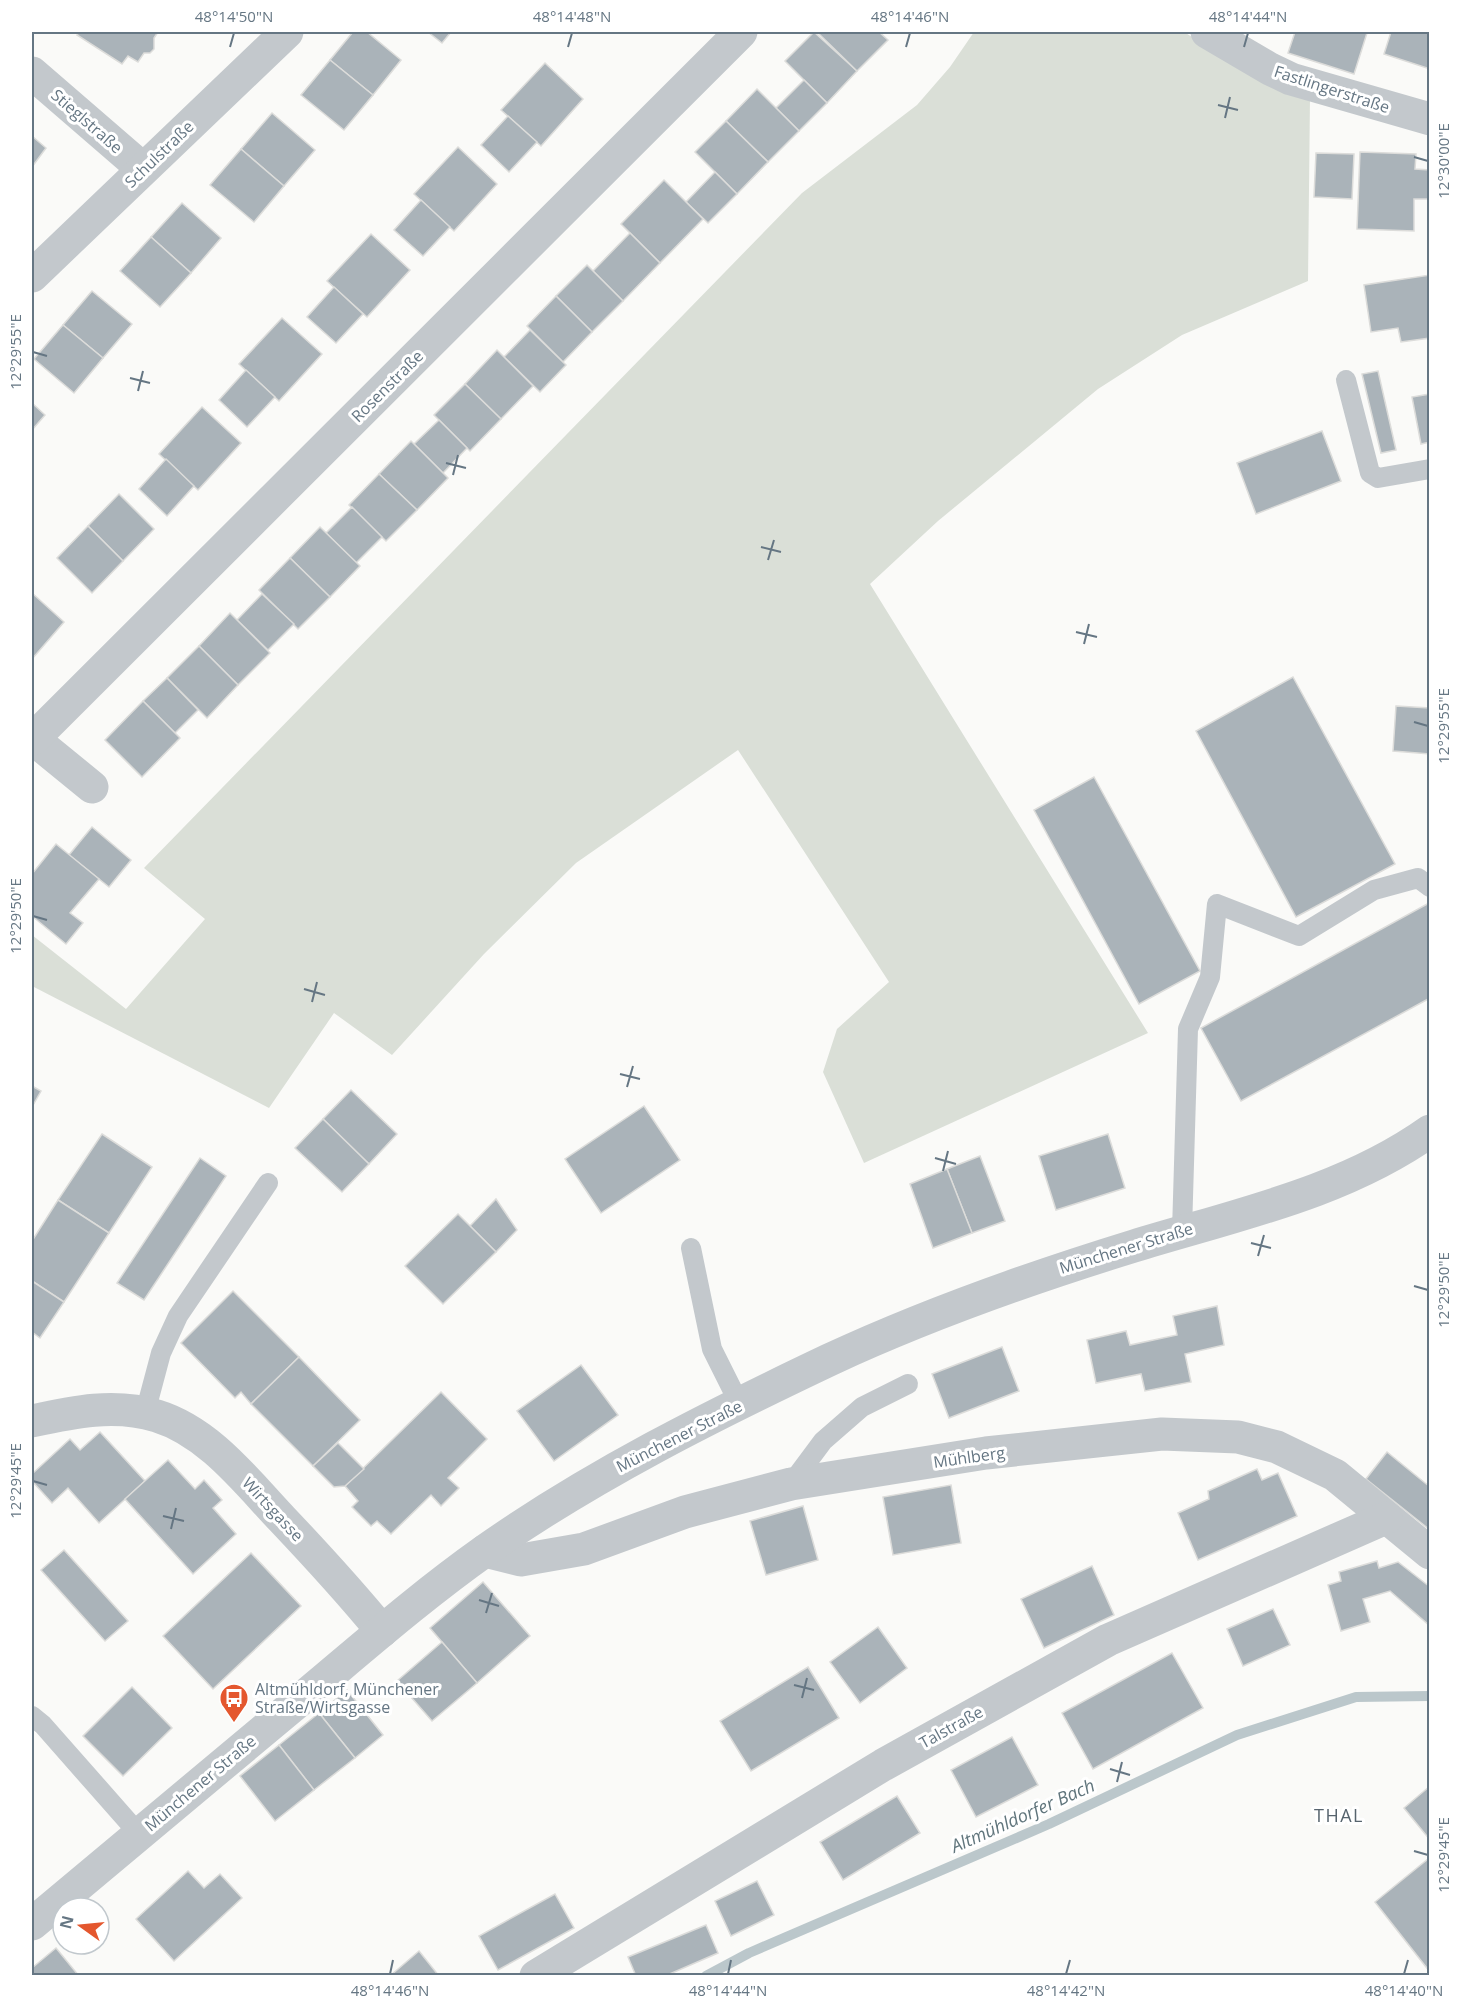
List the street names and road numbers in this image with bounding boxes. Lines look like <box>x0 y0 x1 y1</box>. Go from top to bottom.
street label: Fastlingerstraße <box>1271 60 1393 118</box>
street label: Stieglstraße <box>47 84 127 158</box>
street label: Schulstraße <box>120 116 198 192</box>
street label: Rosenstraße <box>346 345 428 427</box>
street label: Münchener Straße <box>1056 1217 1196 1279</box>
street label: Münchener Straße <box>612 1395 746 1477</box>
street label: Mühlberg <box>932 1441 1007 1473</box>
street label: Wirtsgasse <box>238 1472 309 1546</box>
street label: Talstraße <box>915 1701 987 1753</box>
street label: Münchener Straße <box>140 1730 260 1836</box>

